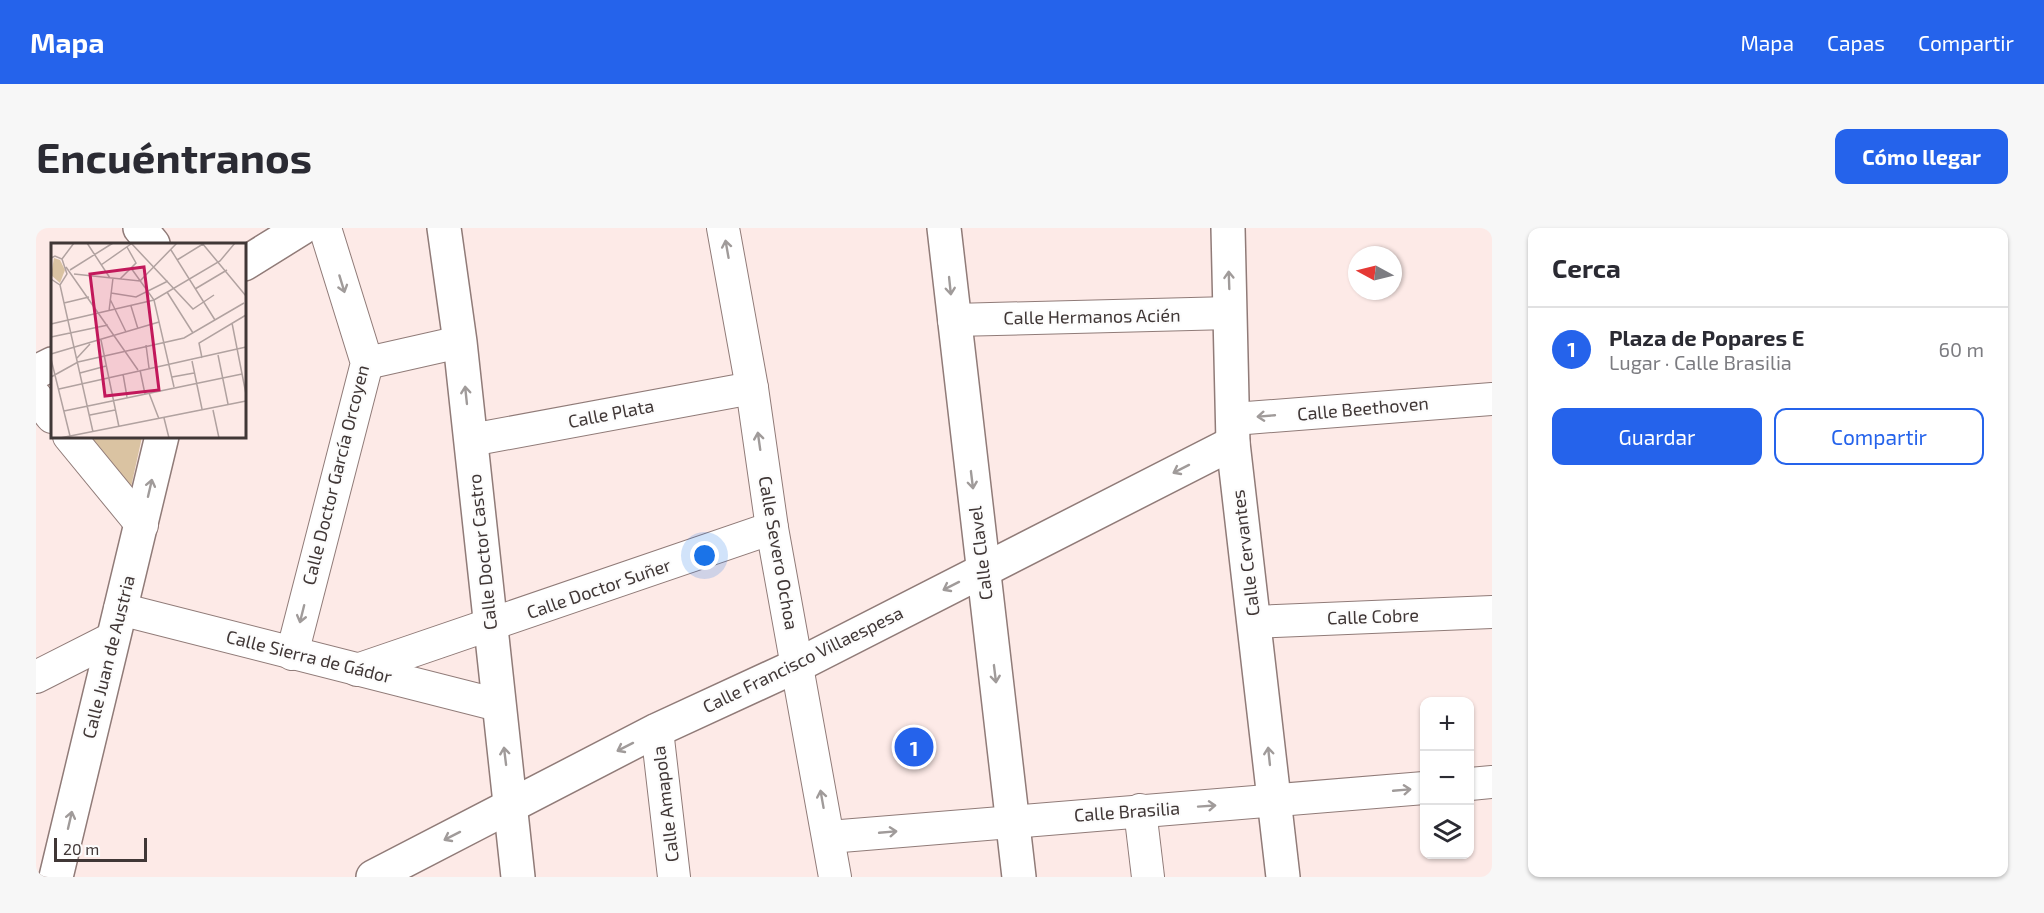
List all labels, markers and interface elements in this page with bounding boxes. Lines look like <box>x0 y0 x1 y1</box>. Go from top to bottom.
text: Mapa <box>30 25 104 59</box>
text: Mapa <box>1740 30 1794 55</box>
text: Capas <box>1827 30 1885 55</box>
text: Compartir <box>1918 30 2014 55</box>
button: Cómo llegar <box>1835 129 2008 184</box>
text: Encuéntranos <box>36 131 312 181</box>
one-way arrow <box>721 240 732 259</box>
inset map <box>51 243 246 438</box>
north arrow <box>1348 246 1402 300</box>
text: Cerca <box>1552 252 1621 283</box>
one-way arrow <box>1223 270 1235 290</box>
one-way arrow <box>338 274 349 293</box>
one-way arrow <box>945 276 956 296</box>
street label: Calle Hermanos Acién <box>1003 303 1181 329</box>
text: Plaza de Popares E <box>1609 324 1805 350</box>
text: 1 <box>1567 337 1576 361</box>
text: 60 m <box>1939 337 1984 361</box>
text: Lugar · Calle Brasilia <box>1609 350 1792 374</box>
street label: Calle Doctor García Orcoyen <box>297 362 373 587</box>
one-way arrow <box>460 386 471 406</box>
street label: Calle Beethoven <box>1296 391 1430 425</box>
street label: Calle Plata <box>566 394 656 432</box>
button: Guardar <box>1552 408 1762 465</box>
button: Compartir <box>1774 408 1984 465</box>
one-way arrow <box>1257 411 1277 422</box>
one-way arrow <box>754 432 765 451</box>
one-way arrow <box>1172 464 1190 476</box>
one-way arrow <box>967 470 978 489</box>
street label: Calle Doctor Castro <box>463 473 501 631</box>
street label: Calle Severo Ochoa <box>755 474 803 632</box>
one-way arrow <box>145 478 157 497</box>
street label: Calle Cervantes <box>1226 489 1264 618</box>
street label: Calle Clavel <box>963 504 997 601</box>
your location <box>690 541 719 570</box>
street label: Calle Doctor Suñer <box>524 553 674 623</box>
street label: Calle Juan de Austria <box>77 573 139 741</box>
one-way arrow <box>943 580 960 592</box>
street label: Calle Francisco Villaespesa <box>699 601 906 717</box>
street label: Calle Cobre <box>1327 603 1419 629</box>
one-way arrow <box>296 604 308 623</box>
street label: Calle Sierra de Gádor <box>224 625 394 687</box>
one-way arrow <box>990 663 1001 683</box>
map controls <box>1420 697 1474 859</box>
button: + <box>1420 697 1474 751</box>
pin: 1 <box>894 724 934 770</box>
one-way arrow <box>617 742 635 753</box>
street label: Calle Amapola <box>647 745 683 863</box>
one-way arrow <box>499 747 510 767</box>
one-way arrow <box>1263 747 1274 767</box>
button: − <box>1420 751 1474 805</box>
one-way arrow <box>1391 784 1411 795</box>
one-way arrow <box>816 789 827 809</box>
street label: Calle Brasilia <box>1073 796 1181 826</box>
one-way arrow <box>1197 800 1217 811</box>
button: layers <box>1420 805 1474 859</box>
one-way arrow <box>64 811 76 830</box>
one-way arrow <box>877 826 897 837</box>
one-way arrow <box>444 831 462 843</box>
scale bar <box>54 835 147 862</box>
text: 20 m <box>63 839 99 858</box>

